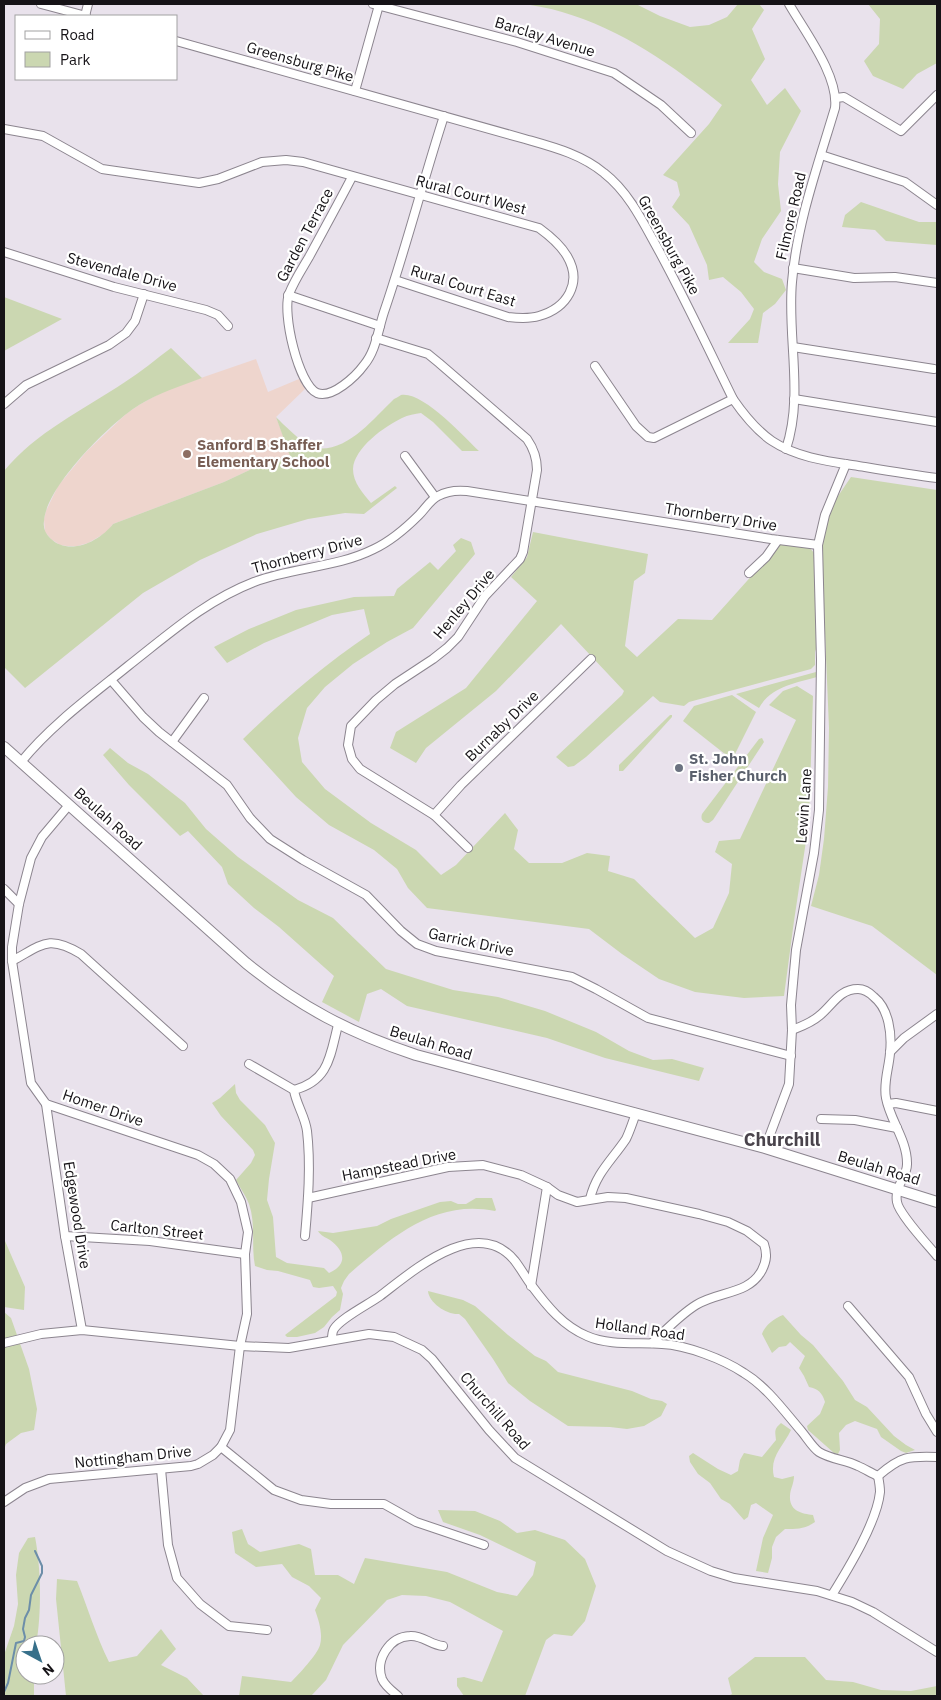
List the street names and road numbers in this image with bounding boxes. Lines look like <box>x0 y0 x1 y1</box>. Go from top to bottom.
street label: Barclay Avenue <box>493 12 598 61</box>
street label: Greensburg Pike <box>244 37 356 86</box>
street label: Filmore Road <box>771 170 810 262</box>
street label: Rural Court West <box>414 171 528 218</box>
street label: Garden Terrace <box>272 185 337 285</box>
street label: Greensburg Pike <box>634 192 705 298</box>
street label: Stevendale Drive <box>65 248 179 295</box>
street label: Rural Court East <box>408 260 518 311</box>
street label: Thornberry Drive <box>664 498 779 535</box>
street label: Thornberry Drive <box>250 530 364 577</box>
street label: Henley Drive <box>429 565 498 643</box>
street label: Burnaby Drive <box>461 686 542 765</box>
street label: Lewin Lane <box>791 768 816 844</box>
street label: Beulah Road <box>70 783 146 854</box>
street label: Garrick Drive <box>427 923 516 960</box>
street label: Beulah Road <box>388 1021 475 1064</box>
street label: Homer Drive <box>60 1085 146 1130</box>
street label: Hampstead Drive <box>340 1144 458 1185</box>
street label: Beulah Road <box>836 1146 923 1189</box>
street label: Edgewood Drive <box>60 1160 95 1270</box>
street label: Carlton Street <box>109 1215 205 1244</box>
street label: Holland Road <box>594 1313 686 1344</box>
street label: Churchill Road <box>456 1368 535 1454</box>
street label: Nottingham Drive <box>73 1441 192 1472</box>

